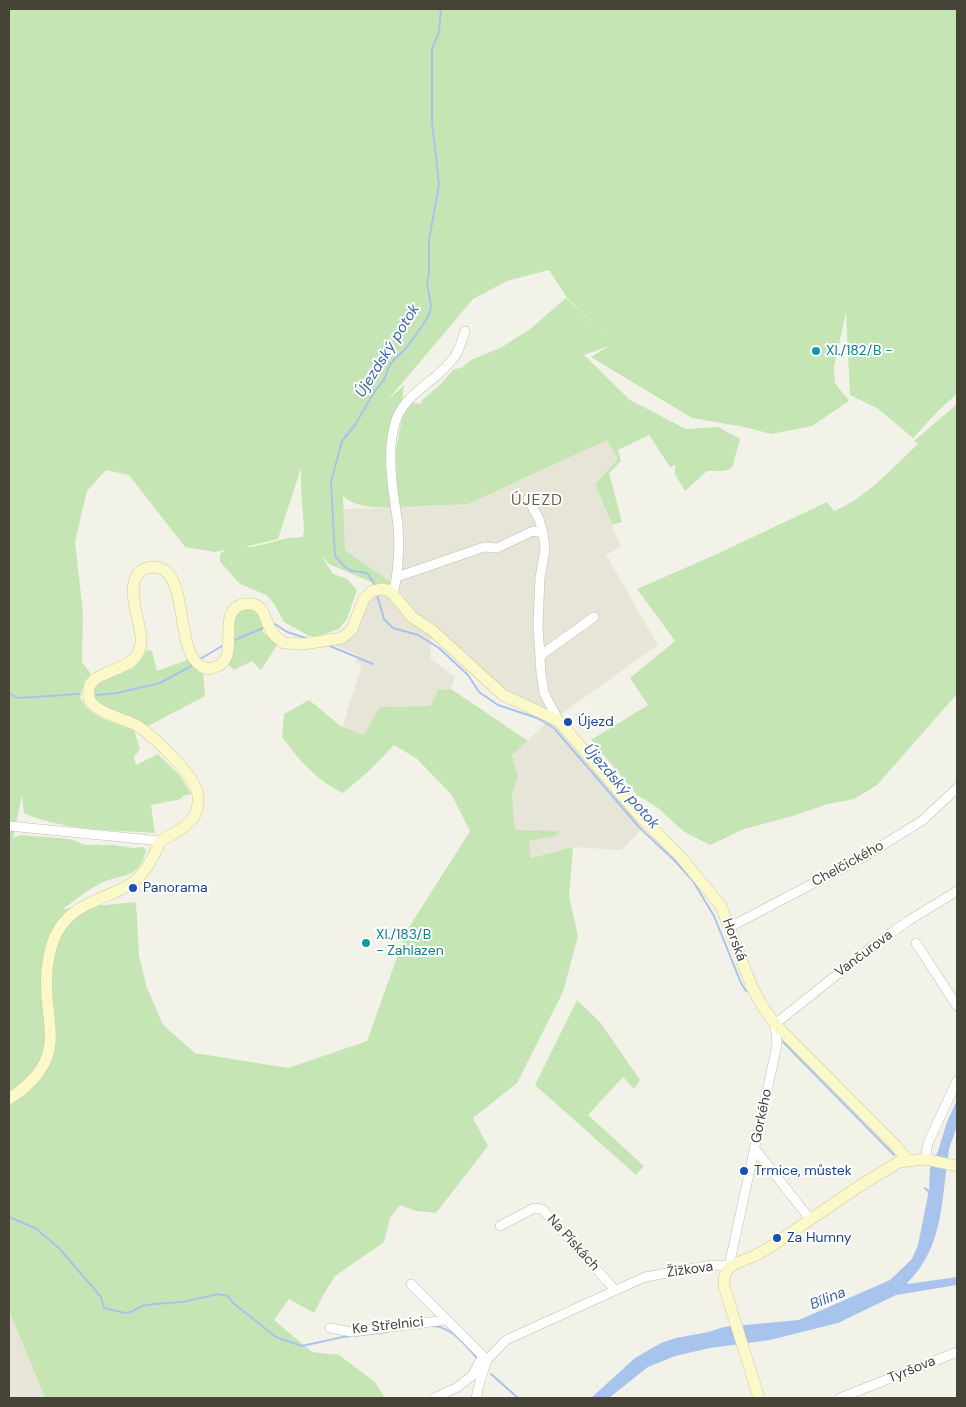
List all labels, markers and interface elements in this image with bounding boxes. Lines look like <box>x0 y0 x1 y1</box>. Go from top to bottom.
water label: Újezdský potok <box>352 301 424 401</box>
place label: XI./182/B - <box>826 343 893 359</box>
marker: XI./182/B - <box>810 345 822 357</box>
district label: ÚJEZD <box>510 491 564 511</box>
place label: Újezd <box>578 714 614 730</box>
marker: Újezd <box>562 716 574 728</box>
water label: Újezdský potok <box>579 741 663 833</box>
street label: Chelčického <box>809 837 887 891</box>
place label: Panorama <box>143 880 208 896</box>
marker: Panorama <box>127 882 139 894</box>
street label: Horská <box>718 916 750 964</box>
place label: XI./183/B - Zahlazen <box>376 927 444 960</box>
street label: Vančurova <box>832 927 896 981</box>
marker: XI./183/B - Zahlazen <box>360 937 372 949</box>
street label: Gorkého <box>748 1087 776 1145</box>
place label: Trmice, můstek <box>754 1163 852 1179</box>
marker: Trmice, můstek <box>738 1165 750 1177</box>
street label: Na Pískách <box>543 1211 603 1275</box>
place label: Za Humny <box>787 1230 852 1246</box>
marker: Za Humny <box>771 1232 783 1244</box>
street label: Žižkova <box>666 1258 714 1282</box>
water label: Bílina <box>807 1284 849 1314</box>
street label: Ke Střelnici <box>351 1314 425 1338</box>
street label: Tyršova <box>886 1353 938 1387</box>

